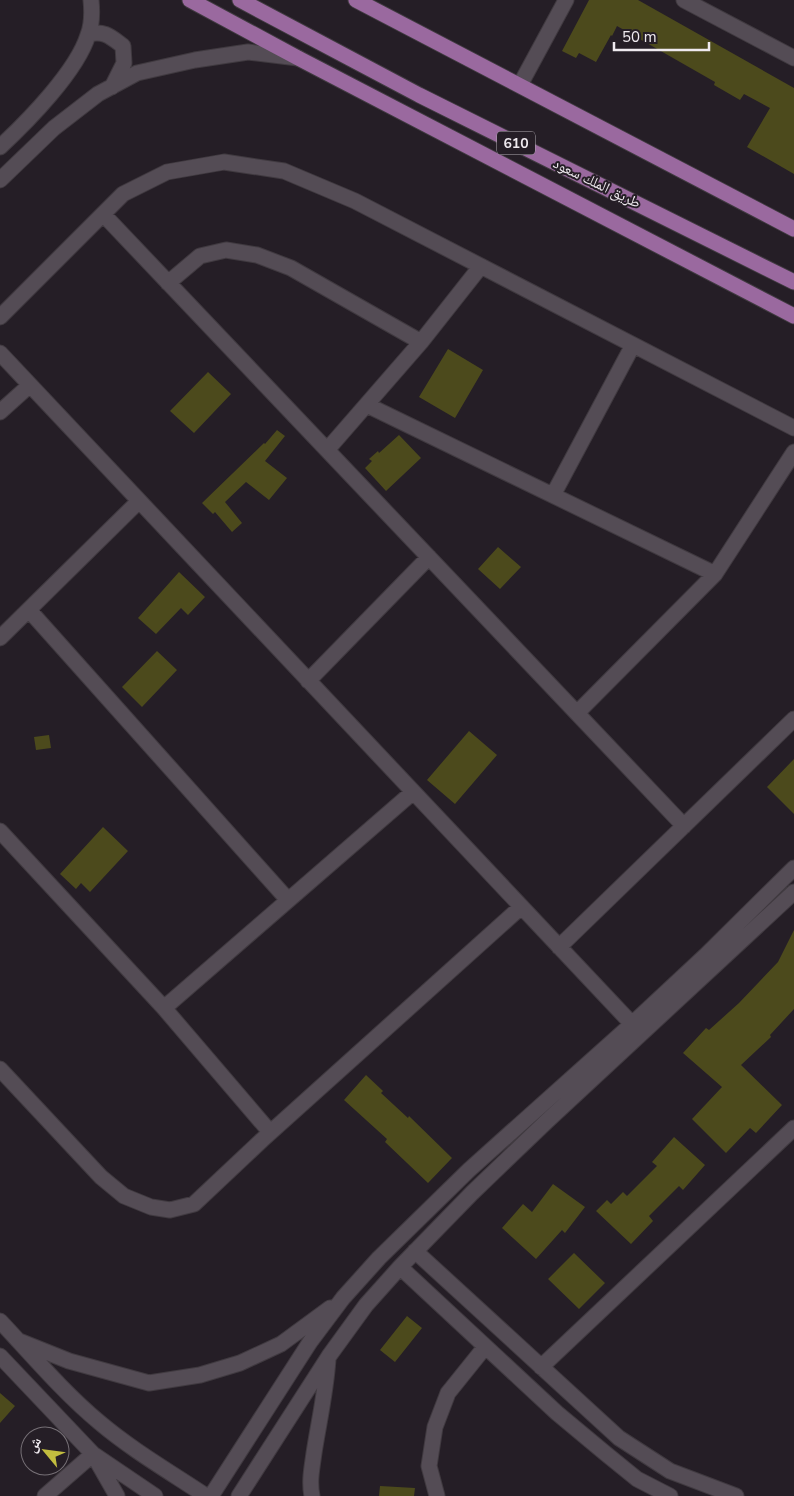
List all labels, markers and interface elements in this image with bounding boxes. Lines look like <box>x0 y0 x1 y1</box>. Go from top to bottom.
scale bar <box>614 20 709 52</box>
text: 50 m <box>622 27 657 47</box>
road number: 610 <box>497 132 535 154</box>
street label: طريق الملك سعود <box>550 153 644 213</box>
north arrow <box>20 1426 70 1476</box>
text: ش <box>22 1434 46 1456</box>

